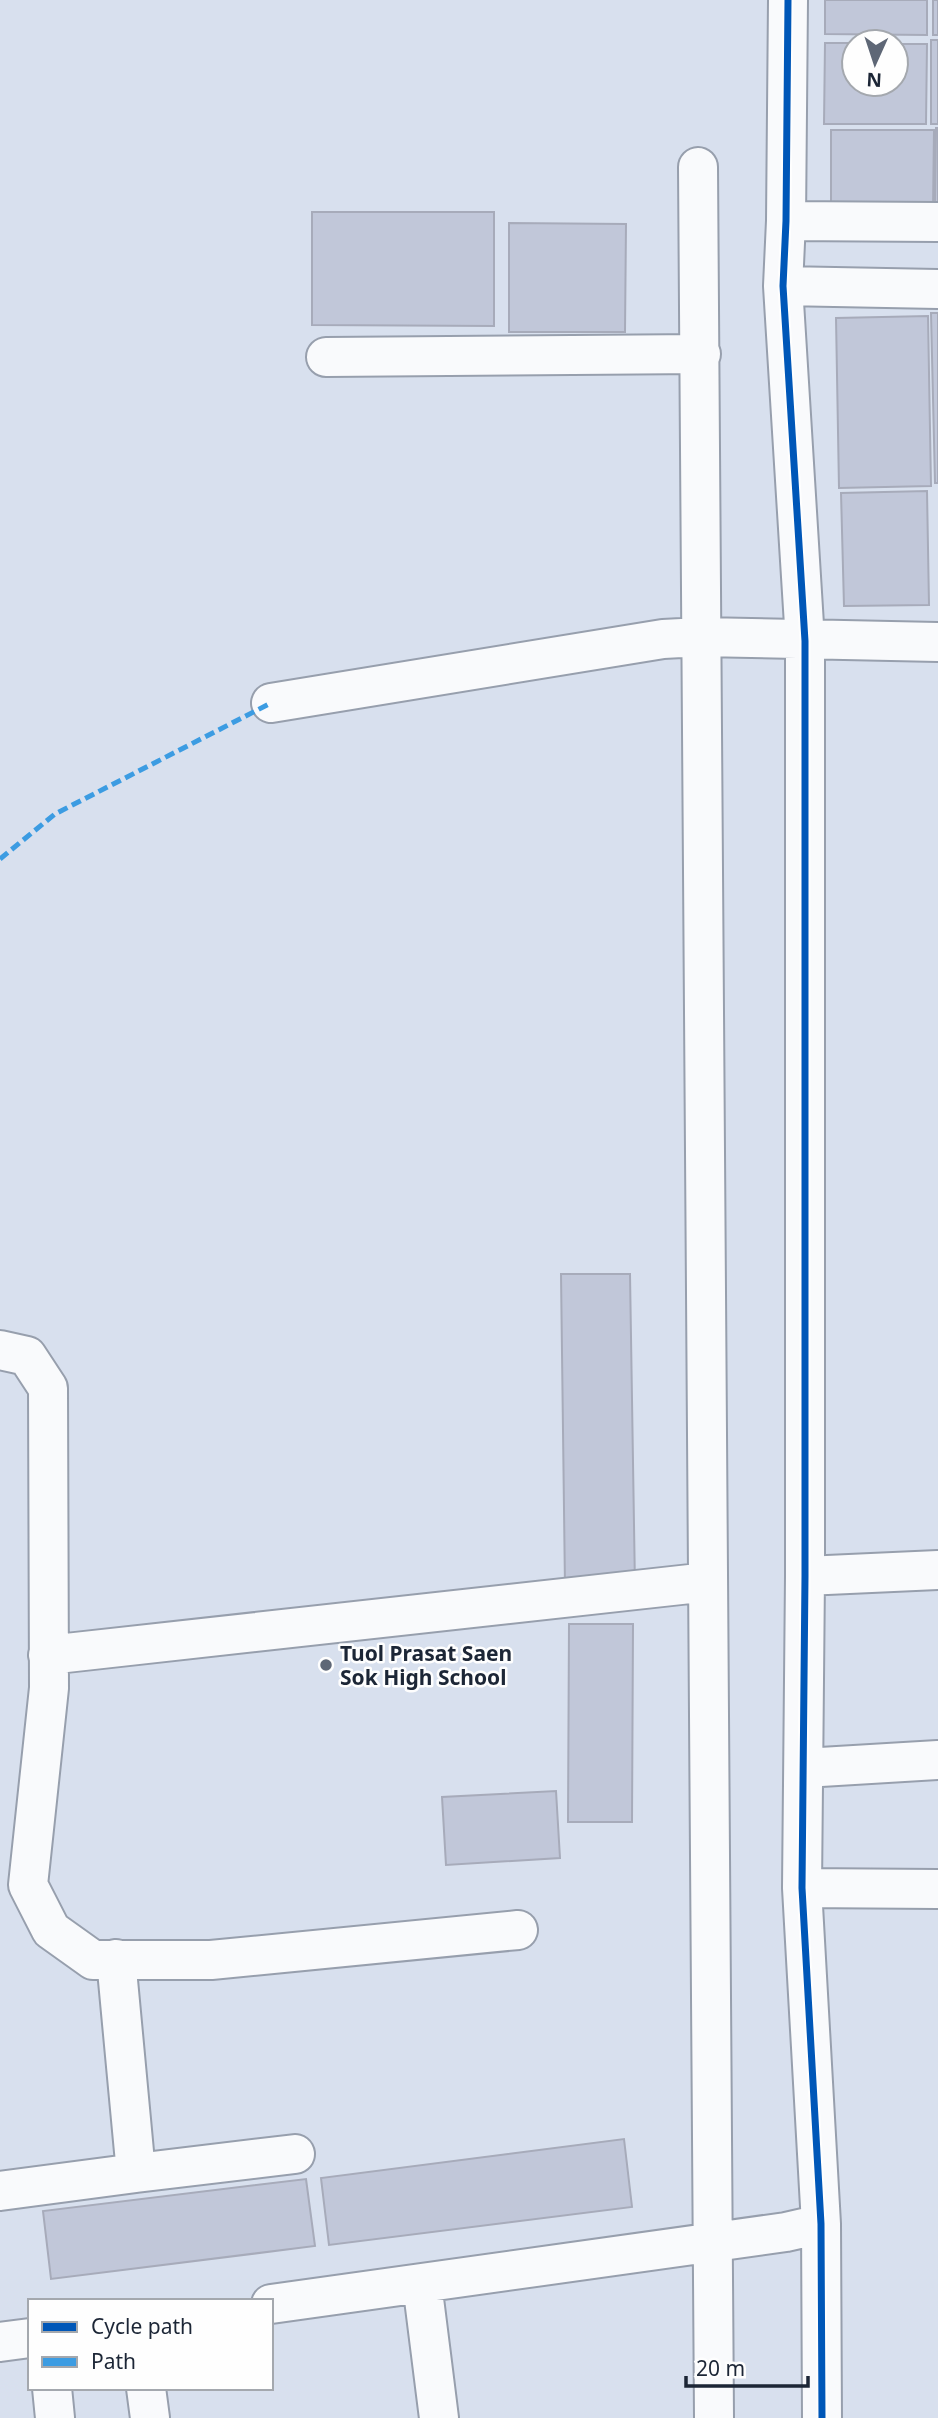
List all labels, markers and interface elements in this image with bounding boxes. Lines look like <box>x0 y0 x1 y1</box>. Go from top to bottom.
north arrow <box>840 28 910 98</box>
text: N <box>866 67 883 93</box>
place label: Tuol Prasat Saen Sok High School <box>340 1639 512 1691</box>
marker: Tuol Prasat Saen Sok High School <box>318 1657 334 1673</box>
legend <box>28 2299 273 2390</box>
text: Cycle path <box>91 2312 193 2340</box>
scale bar <box>686 2344 808 2388</box>
text: Path <box>91 2347 136 2375</box>
text: 20 m <box>696 2354 745 2382</box>

